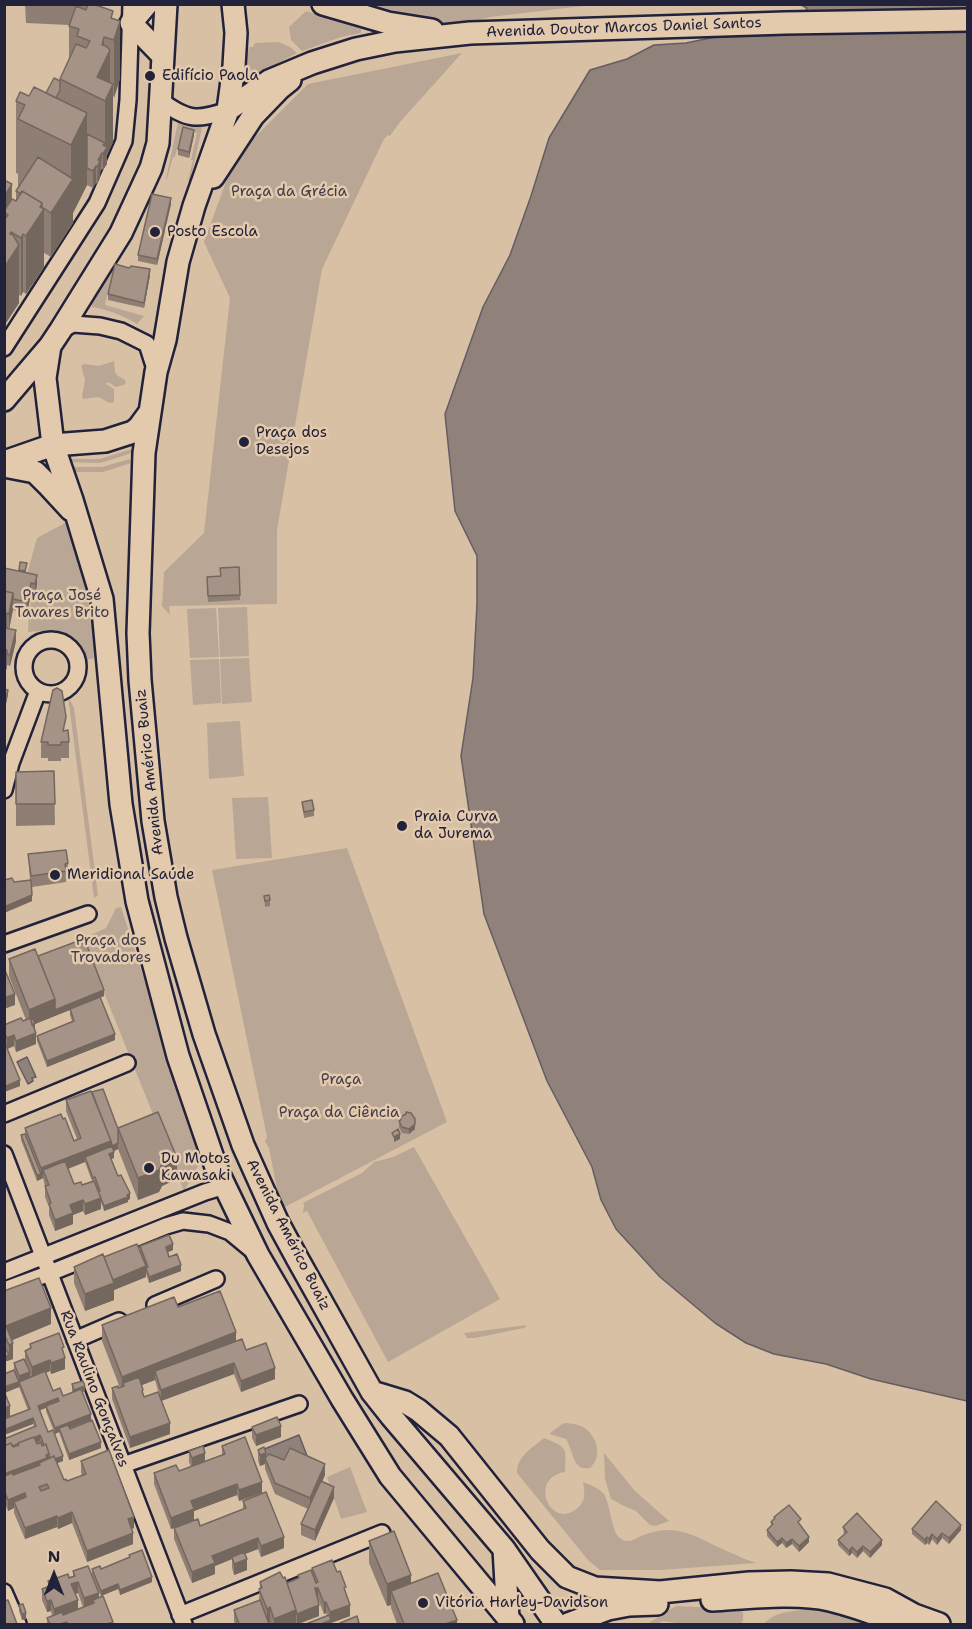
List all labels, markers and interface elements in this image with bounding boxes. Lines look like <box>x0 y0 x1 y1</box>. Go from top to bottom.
street label: Avenida Doutor Marcos Daniel Santos <box>486 14 762 42</box>
place label: Edifício Paola <box>162 67 259 85</box>
marker: Edifício Paola <box>143 69 157 83</box>
park label: Praça da Grécia <box>231 183 347 201</box>
place label: Posto Escola <box>167 223 258 241</box>
marker: Posto Escola <box>148 225 162 239</box>
place label: Praça dos Desejos <box>256 424 327 459</box>
marker: Praça dos Desejos <box>237 435 251 449</box>
park label: Praça José Tavares Brito <box>15 587 109 622</box>
street label: Avenida Américo Buaiz <box>132 688 168 856</box>
place label: Praia Curva da Jurema <box>414 808 498 843</box>
marker: Praia Curva da Jurema <box>395 819 409 833</box>
place label: Meridional Saúde <box>67 866 194 884</box>
marker: Meridional Saúde <box>48 868 62 882</box>
park label: Praça dos Trovadores <box>71 932 151 967</box>
park label: Praça <box>321 1071 361 1089</box>
park label: Praça da Ciência <box>279 1104 399 1122</box>
place label: Du Motos Kawasaki <box>161 1150 230 1185</box>
street label: Avenida Américo Buaiz <box>242 1156 334 1314</box>
marker: Du Motos Kawasaki <box>142 1161 156 1175</box>
street label: Rua Raulino Gonçalves <box>56 1308 132 1470</box>
north arrow <box>24 1545 84 1605</box>
text: N <box>48 1546 60 1567</box>
place label: Vitória Harley-Davidson <box>435 1594 608 1612</box>
marker: Vitória Harley-Davidson <box>416 1596 430 1610</box>

